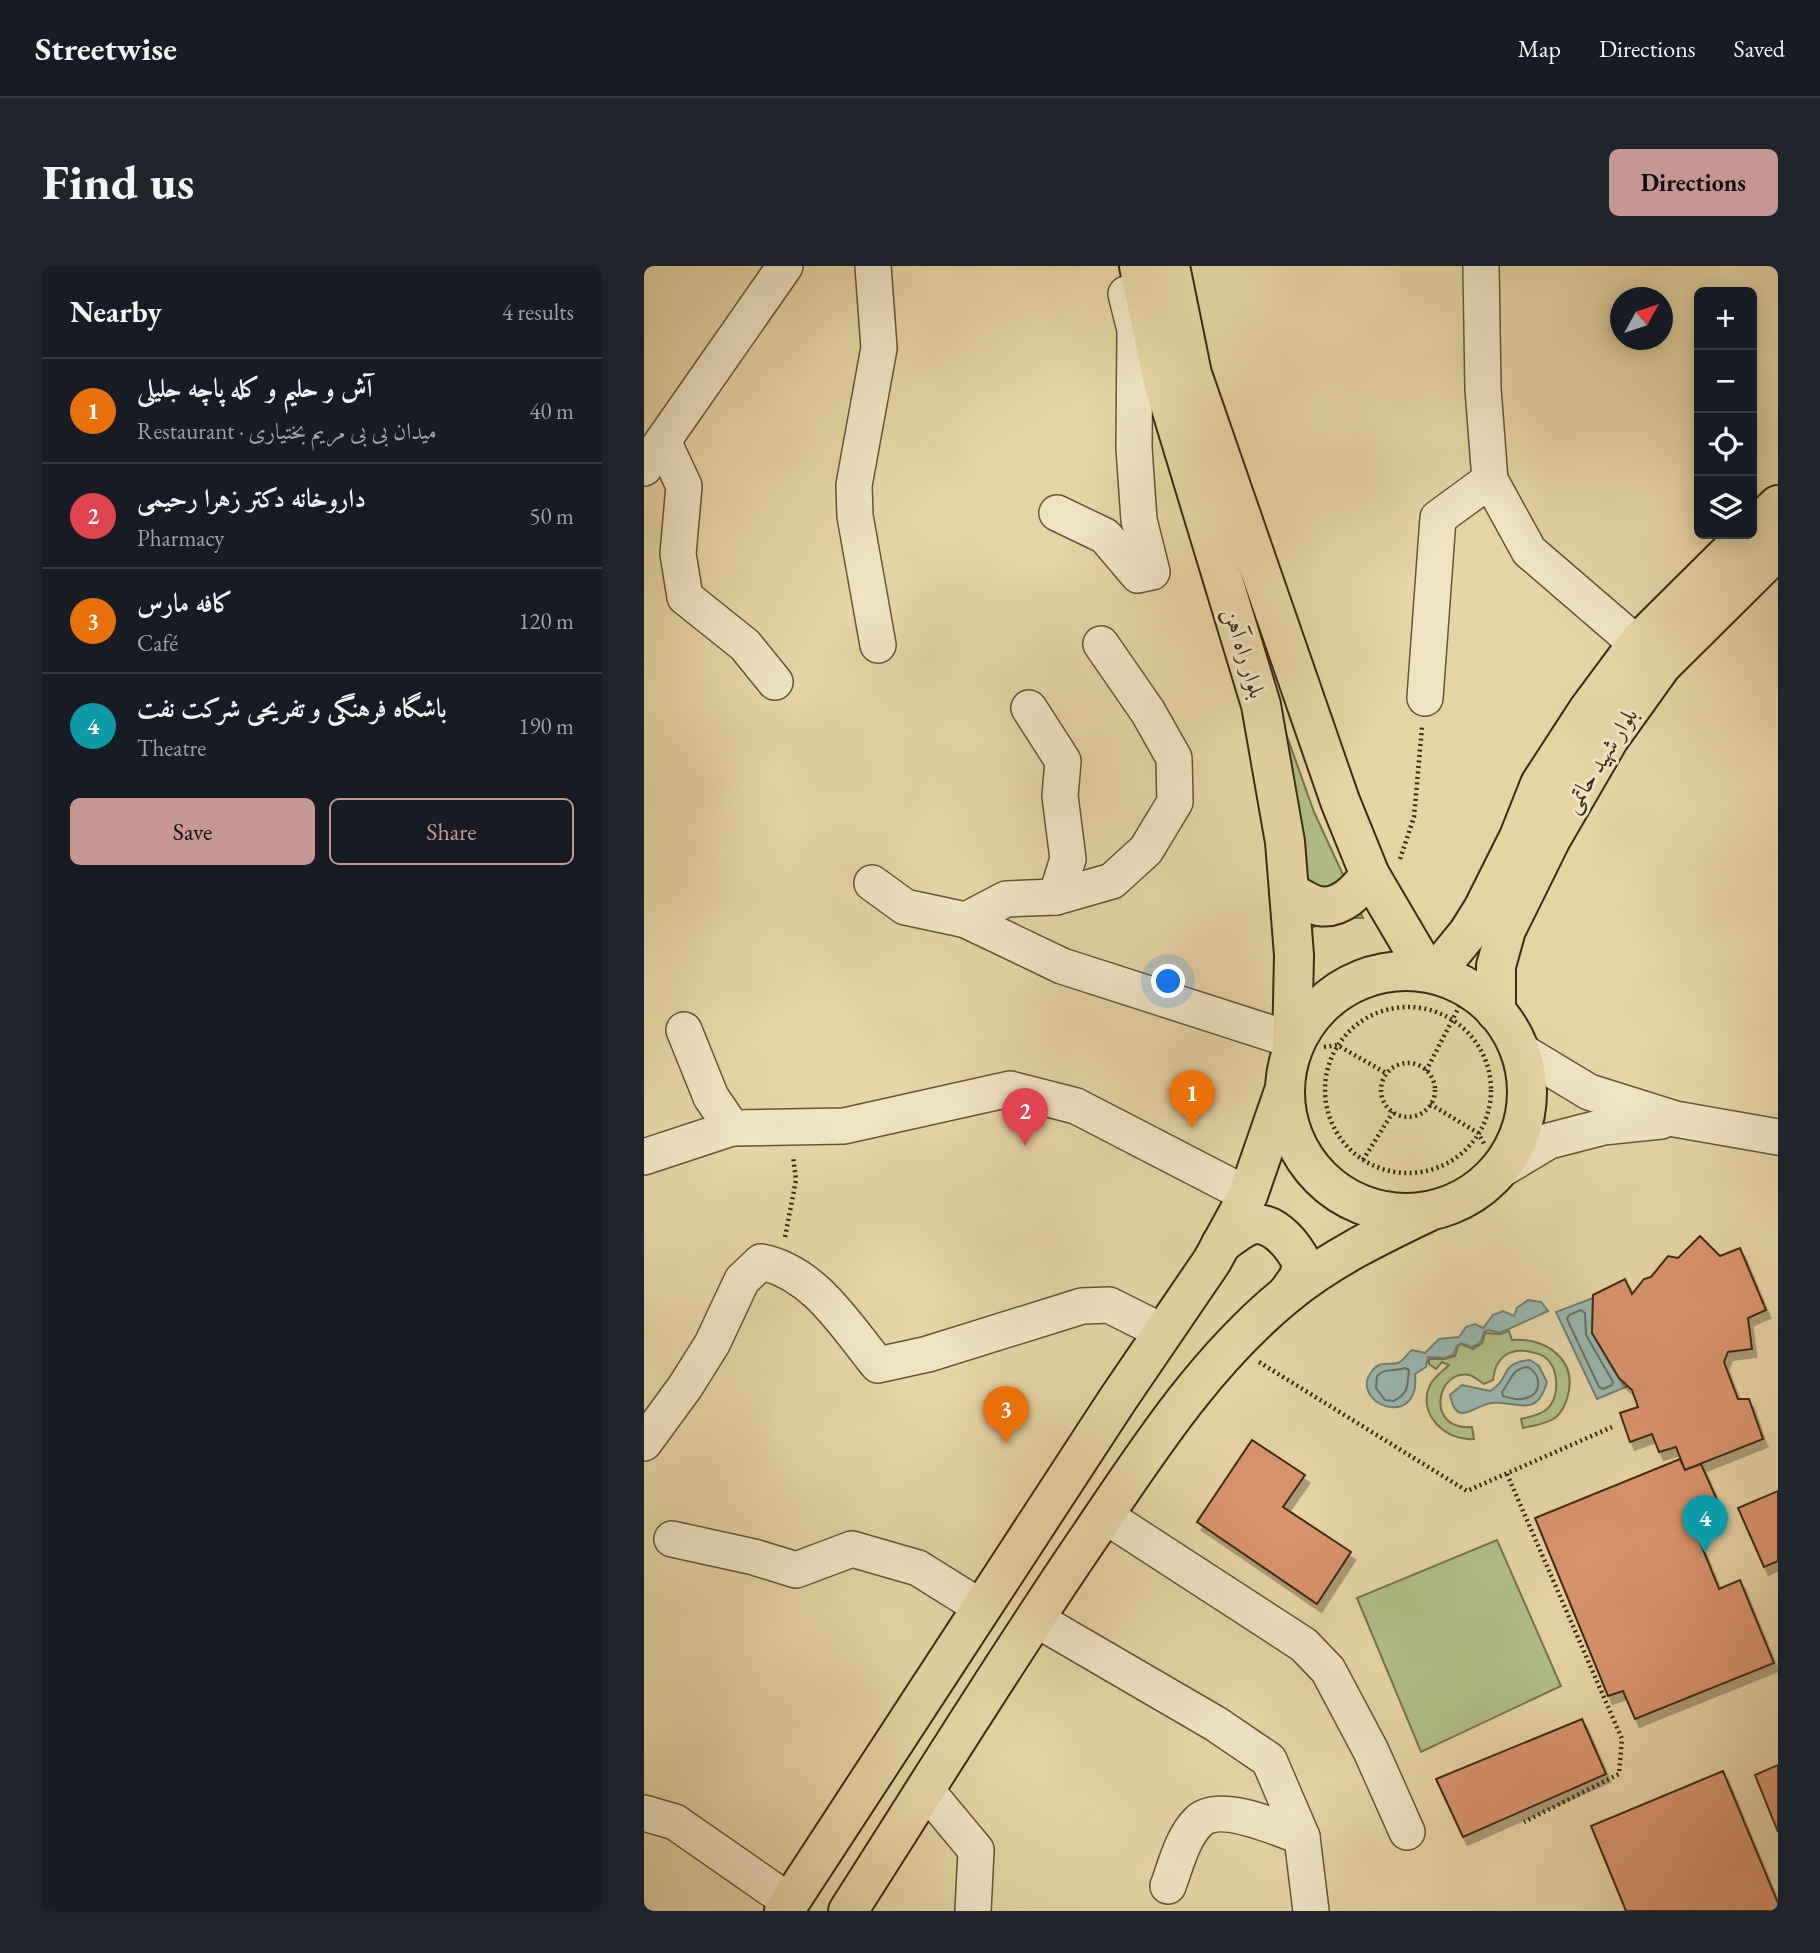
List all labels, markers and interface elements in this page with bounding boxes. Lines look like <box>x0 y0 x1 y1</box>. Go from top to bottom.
text: Streetwise <box>35 27 177 70</box>
text: Map <box>1518 33 1561 64</box>
text: Directions <box>1599 33 1696 64</box>
text: Saved <box>1734 33 1785 64</box>
button: Directions <box>1609 149 1778 216</box>
text: Find us <box>42 150 194 214</box>
north arrow <box>1610 287 1673 350</box>
map controls <box>1694 287 1757 539</box>
button: + <box>1694 287 1757 350</box>
text: Nearby <box>70 292 162 331</box>
text: 4 results <box>502 297 574 327</box>
button: − <box>1694 350 1757 413</box>
text: آش و حلیم و کله پاچه جلیلی <box>137 371 372 405</box>
text: 1 <box>87 396 99 426</box>
text: 40 m <box>529 396 574 426</box>
button: locate <box>1694 413 1757 476</box>
text: Restaurant · میدان بی بی مریم بختیاری <box>137 416 437 446</box>
button: layers <box>1694 476 1757 539</box>
text: داروخانه دکتر زهرا رحیمی <box>137 481 366 515</box>
text: 2 <box>87 501 99 531</box>
text: 50 m <box>529 501 574 531</box>
text: Pharmacy <box>137 523 224 553</box>
text: کافه مارس <box>137 586 233 620</box>
street label: بلوار راه آهن <box>1216 604 1273 702</box>
text: 3 <box>87 606 99 636</box>
text: 120 m <box>518 606 574 636</box>
text: Café <box>137 628 178 658</box>
text: باشگاه فرهنگی و تفریحی شرکت نفت <box>137 691 447 725</box>
street label: بلوار شهید حاتمی <box>1556 702 1645 819</box>
text: 4 <box>87 711 99 741</box>
text: 190 m <box>518 711 574 741</box>
text: Theatre <box>137 733 206 763</box>
button: Save <box>70 798 315 865</box>
button: Share <box>329 798 574 865</box>
your location <box>1151 964 1185 998</box>
pin: 1 <box>1169 1070 1215 1128</box>
pin: 2 <box>1002 1088 1048 1146</box>
pin: 3 <box>983 1386 1029 1444</box>
pin: 4 <box>1682 1495 1728 1553</box>

